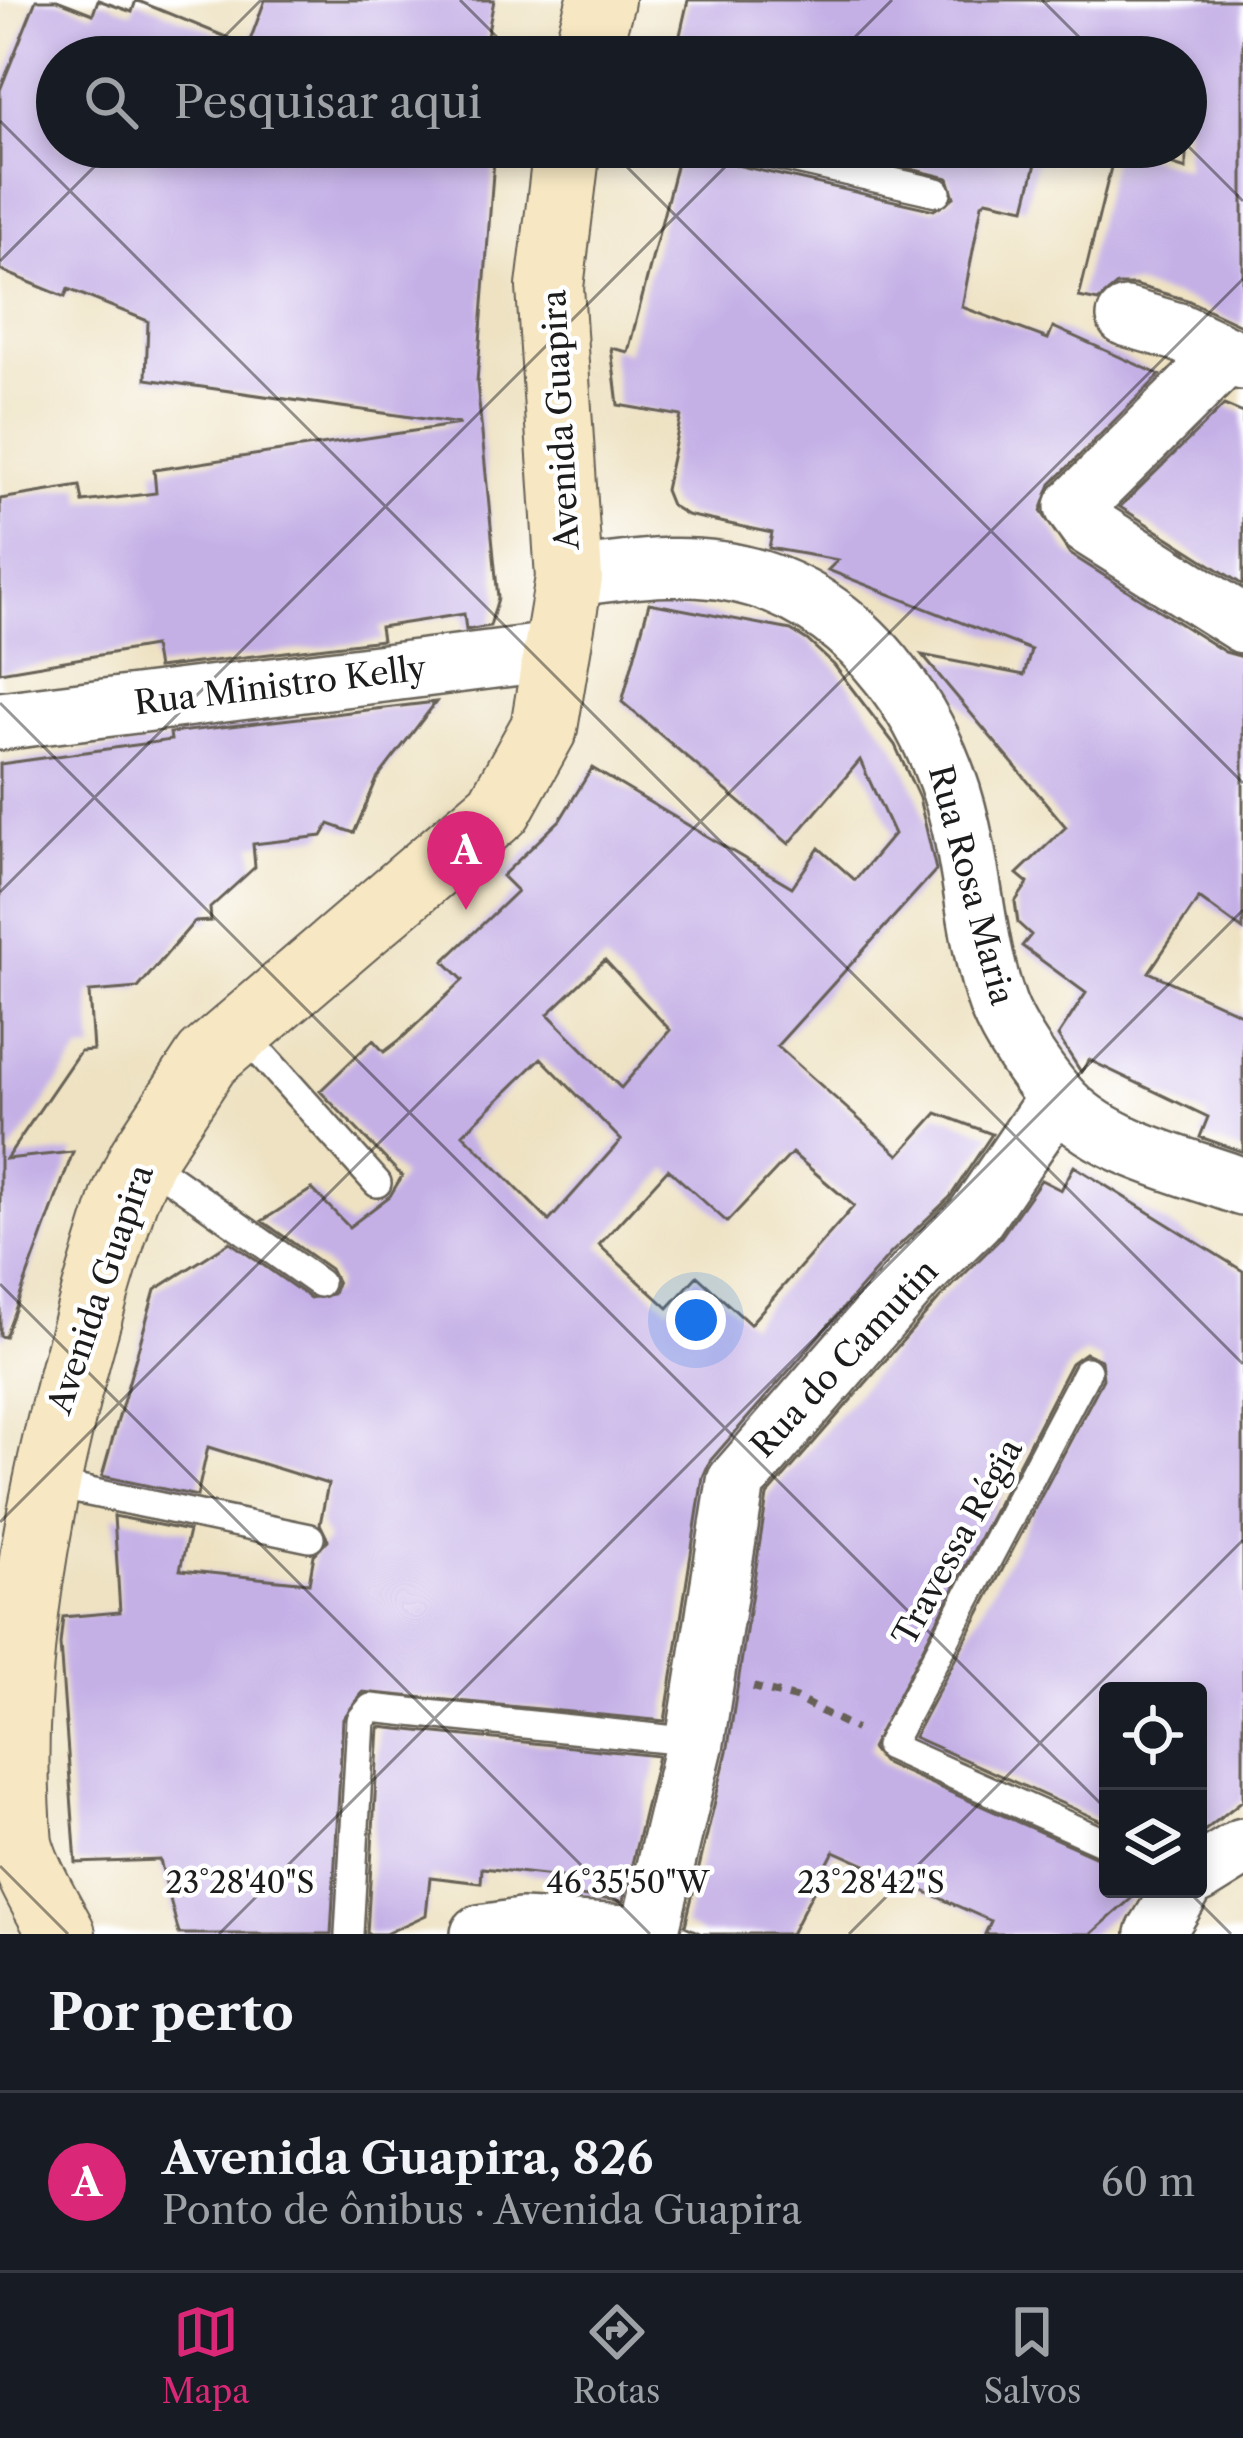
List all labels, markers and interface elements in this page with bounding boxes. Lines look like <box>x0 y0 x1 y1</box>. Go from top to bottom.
search box <box>36 36 1207 168</box>
icon: search <box>78 69 144 135</box>
text: Pesquisar aqui <box>174 74 482 130</box>
street label: Avenida Guapira <box>533 288 588 552</box>
street label: Rua Ministro Kelly <box>132 647 429 724</box>
street label: Rua Rosa Maria <box>920 761 1023 1010</box>
pin: A <box>427 811 505 910</box>
street label: Avenida Guapira <box>38 1159 162 1420</box>
street label: Rua do Camutin <box>742 1251 947 1466</box>
your location <box>666 1290 726 1350</box>
street label: Travessa Régia <box>884 1431 1031 1653</box>
map controls <box>1099 1682 1207 1898</box>
button: locate <box>1099 1682 1207 1790</box>
button: layers <box>1099 1790 1207 1898</box>
text: 23°28'40"S <box>165 1864 315 1901</box>
text: 46°35'50"W <box>547 1864 711 1901</box>
text: 23°28'42"S <box>797 1864 945 1901</box>
text: Por perto <box>48 1981 294 2043</box>
text: Avenida Guapira, 826 <box>162 2130 653 2186</box>
text: A <box>72 2158 102 2206</box>
text: 60 m <box>1101 2158 1195 2206</box>
text: Ponto de ônibus · Avenida Guapira <box>162 2186 802 2234</box>
tab: Mapa <box>162 2299 250 2412</box>
tab: Rotas <box>573 2299 660 2412</box>
tab: Salvos <box>983 2299 1081 2412</box>

